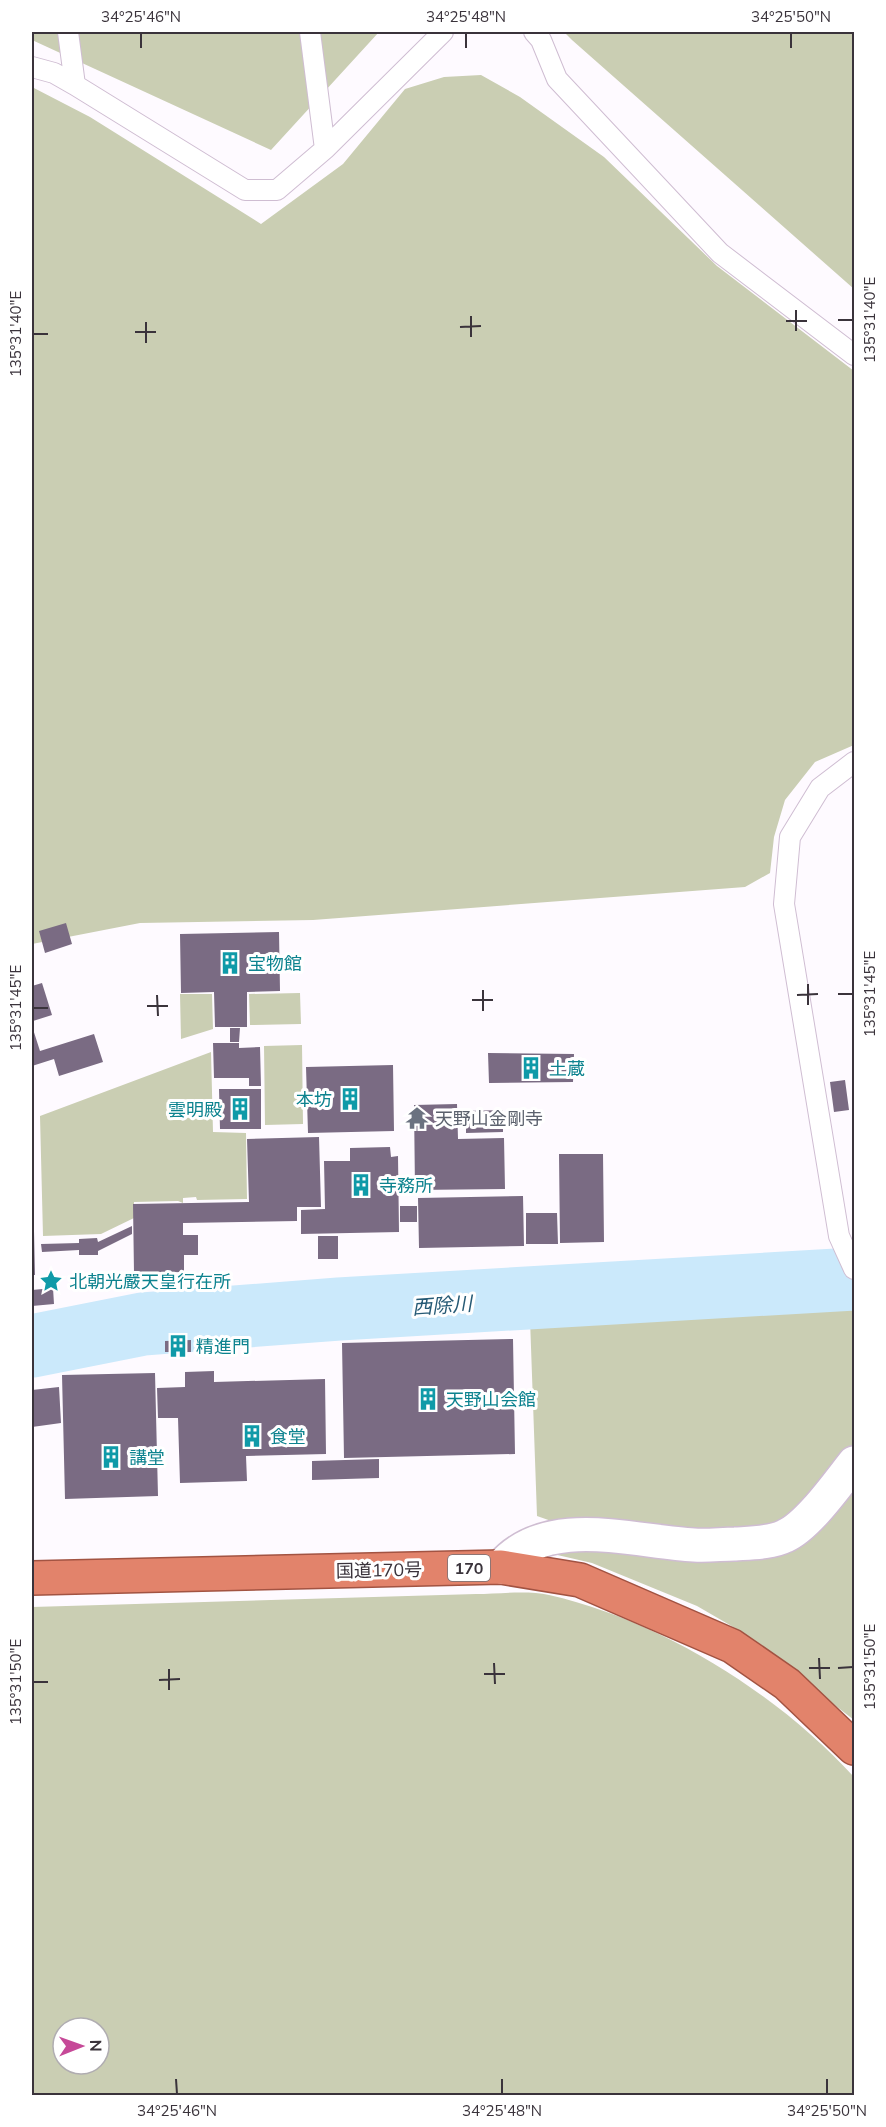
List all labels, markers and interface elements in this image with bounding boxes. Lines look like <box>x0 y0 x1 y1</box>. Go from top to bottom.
text: 34°25'46"N <box>101 7 181 26</box>
text: 34°25'48"N <box>426 7 506 26</box>
text: 34°25'50"N <box>751 7 831 26</box>
text: 135°31'40"E <box>860 277 879 363</box>
text: 135°31'40"E <box>6 291 25 377</box>
building icon: 宝物館 <box>217 950 243 976</box>
text: 135°31'45"E <box>860 951 879 1037</box>
place label: 宝物館 <box>248 952 302 975</box>
text: 135°31'45"E <box>6 965 25 1051</box>
building icon: 土蔵 <box>518 1055 544 1081</box>
place label: 土蔵 <box>549 1057 585 1080</box>
building icon: 本坊 <box>337 1086 363 1112</box>
place label: 本坊 <box>296 1088 332 1111</box>
building icon: 雲明殿 <box>227 1096 253 1122</box>
place label: 雲明殿 <box>168 1098 222 1121</box>
temple icon: 天野山金剛寺 <box>404 1105 430 1131</box>
place label: 天野山金剛寺 <box>435 1107 543 1130</box>
building icon: 寺務所 <box>348 1172 374 1198</box>
place label: 寺務所 <box>379 1174 433 1197</box>
place icon: 北朝光嚴天皇行在所 <box>38 1268 64 1294</box>
place label: 北朝光嚴天皇行在所 <box>69 1270 231 1293</box>
water label: 西除川 <box>411 1290 475 1320</box>
building icon: 精進門 <box>165 1333 191 1359</box>
place label: 精進門 <box>196 1335 250 1358</box>
building icon: 天野山会館 <box>415 1386 441 1412</box>
place label: 天野山会館 <box>446 1388 536 1411</box>
building icon: 食堂 <box>239 1423 265 1449</box>
place label: 食堂 <box>270 1425 306 1448</box>
building icon: 講堂 <box>98 1444 124 1470</box>
place label: 講堂 <box>129 1446 165 1469</box>
road number: 170 <box>448 1555 490 1581</box>
street label: 国道170号 <box>336 1558 422 1582</box>
text: 135°31'50"E <box>860 1624 879 1710</box>
text: 135°31'50"E <box>6 1639 25 1725</box>
north arrow <box>51 2016 111 2076</box>
text: N <box>86 2040 106 2052</box>
text: 34°25'46"N <box>137 2101 217 2120</box>
text: 34°25'48"N <box>462 2101 542 2120</box>
text: 34°25'50"N <box>787 2101 867 2120</box>

